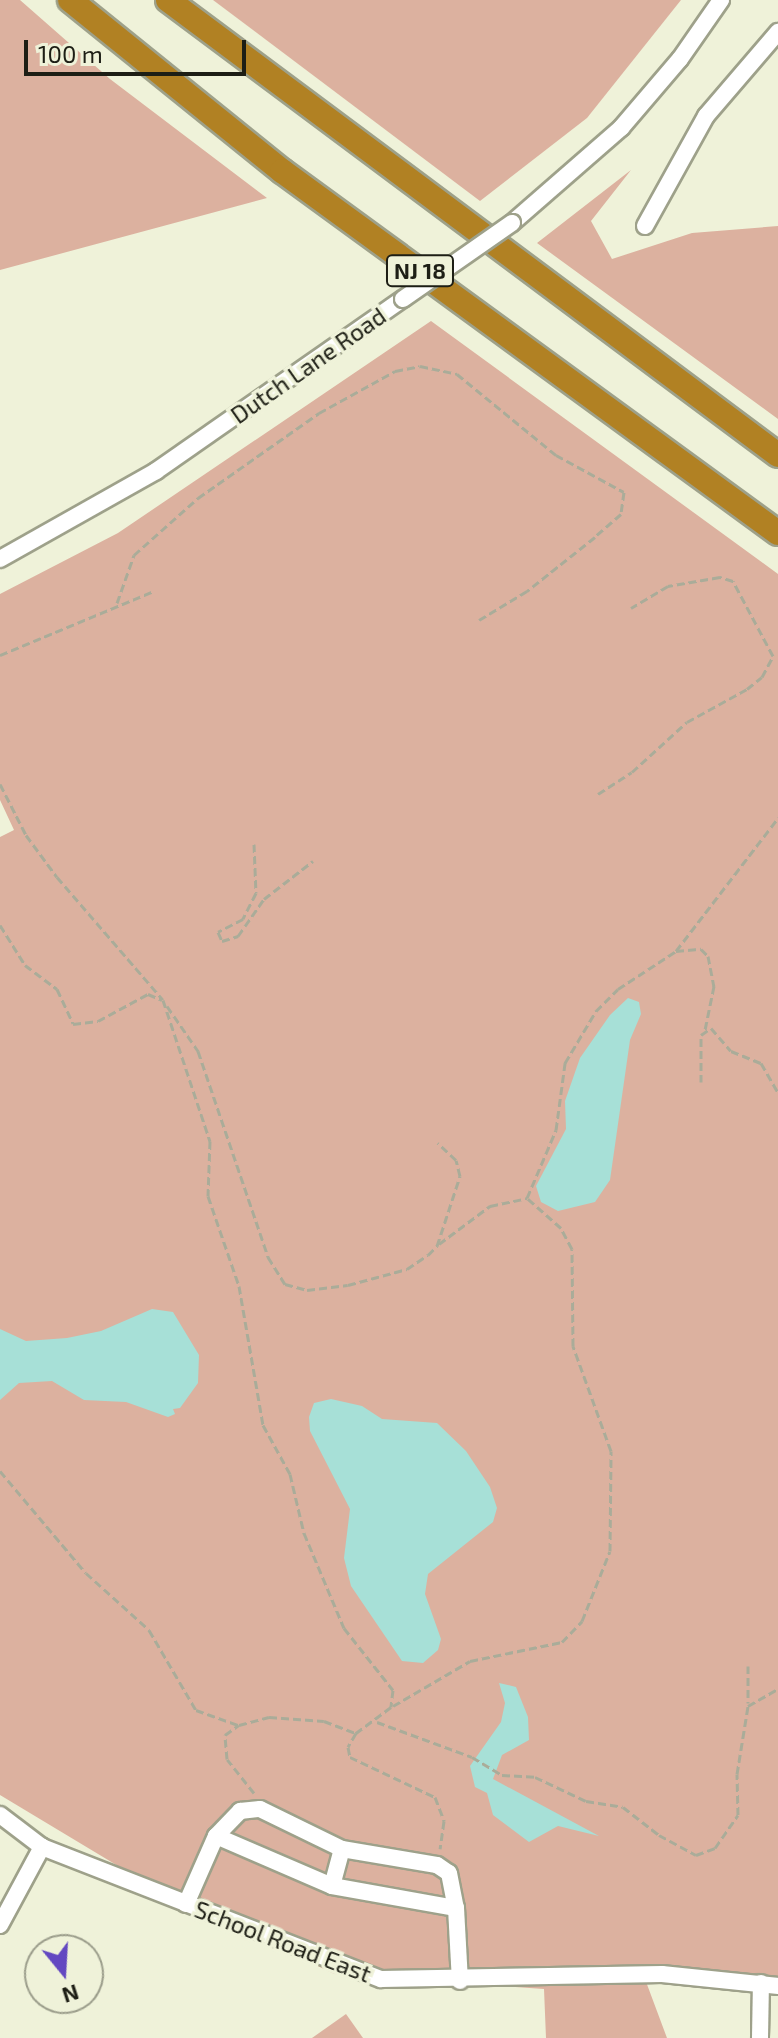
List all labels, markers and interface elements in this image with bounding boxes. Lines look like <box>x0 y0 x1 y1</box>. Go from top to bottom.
scale bar <box>28 24 250 74</box>
text: 100 m <box>38 39 103 68</box>
road number: NJ 18 <box>384 253 456 289</box>
street label: Dutch Lane Road <box>225 301 391 429</box>
street label: School Road East <box>190 1894 376 1988</box>
north arrow <box>24 1934 104 2014</box>
text: N <box>59 1980 82 2010</box>

